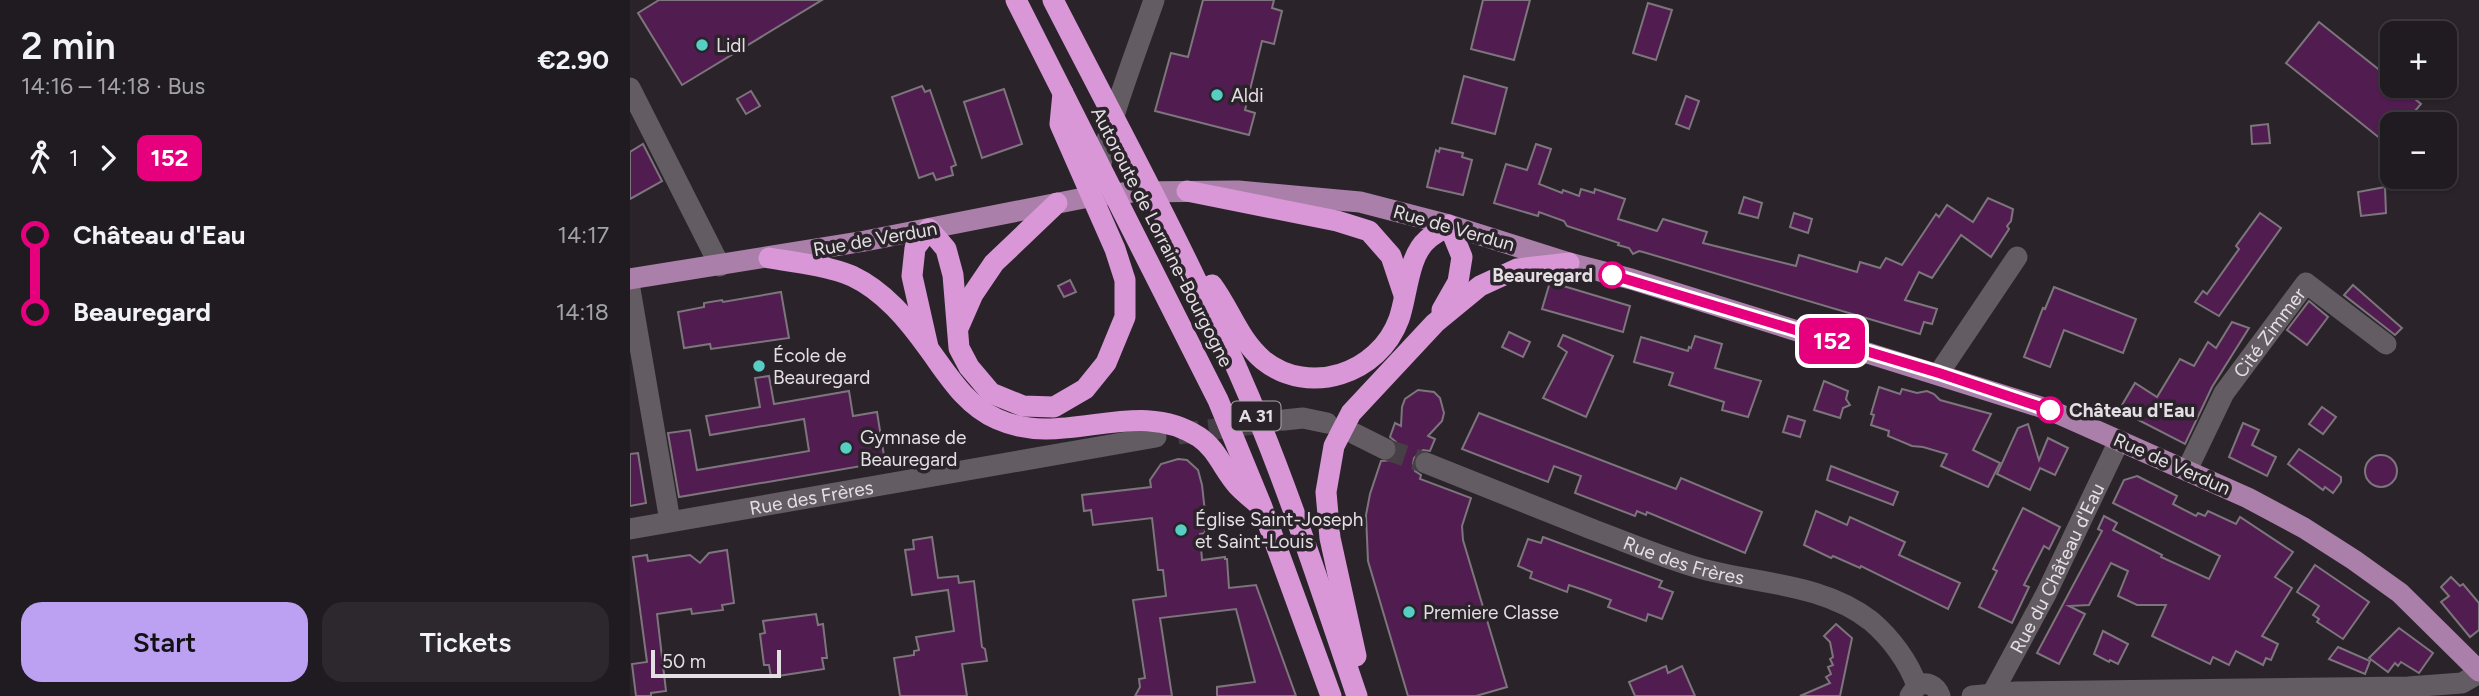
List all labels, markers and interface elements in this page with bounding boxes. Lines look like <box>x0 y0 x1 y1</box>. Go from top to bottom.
map controls <box>2380 21 2457 189</box>
button: + <box>2380 21 2457 98</box>
text: 2 min <box>21 23 116 69</box>
place label: Lidl <box>716 34 746 57</box>
marker: Lidl <box>694 37 710 53</box>
text: €2.90 <box>537 44 609 76</box>
text: 14:16 – 14:18 · Bus <box>21 72 205 100</box>
place label: Aldi <box>1231 84 1264 107</box>
marker: Aldi <box>1209 87 1225 103</box>
street label: Autoroute de Lorraine-Bourgogne <box>1086 103 1238 371</box>
button: − <box>2380 112 2457 189</box>
icon: walk <box>21 139 59 177</box>
icon: forward <box>89 139 127 177</box>
text: 152 <box>151 143 188 172</box>
text: 1 <box>69 144 79 172</box>
street label: Rue de Verdun <box>1391 200 1517 256</box>
street label: Rue de Verdun <box>811 217 939 261</box>
text: Château d'Eau <box>73 219 246 251</box>
text: 14:17 <box>558 221 609 249</box>
marker: Beauregard <box>1599 262 1625 288</box>
place label: Beauregard <box>1492 264 1593 287</box>
street label: Cité Zimmer <box>2228 283 2310 382</box>
text: Beauregard <box>73 296 211 328</box>
text: 14:18 <box>556 298 609 326</box>
line badge: 152 <box>1792 318 1872 364</box>
text: 152 <box>1813 326 1851 355</box>
place label: École de Beauregard <box>773 344 870 389</box>
marker: École de Beauregard <box>751 358 767 374</box>
marker: Château d'Eau <box>2037 397 2063 423</box>
place label: Château d'Eau <box>2069 399 2195 422</box>
road number: A 31 <box>1232 402 1280 430</box>
place label: Gymnase de Beauregard <box>860 426 966 471</box>
street label: Rue de Verdun <box>2110 428 2234 500</box>
marker: Gymnase de Beauregard <box>838 440 854 456</box>
street label: Rue des Frères <box>748 475 875 519</box>
street label: Rue du Château d'Eau <box>2005 479 2109 657</box>
place label: Église Saint-Joseph et Saint-Louis <box>1195 508 1363 553</box>
marker: Église Saint-Joseph et Saint-Louis <box>1173 522 1189 538</box>
street label: Rue des Frères <box>1620 531 1746 589</box>
place label: Premiere Classe <box>1423 601 1559 624</box>
button: Start <box>21 602 308 682</box>
button: Tickets <box>322 602 609 682</box>
marker: Premiere Classe <box>1401 604 1417 620</box>
scale bar <box>651 647 780 679</box>
text: 50 m <box>662 650 706 673</box>

